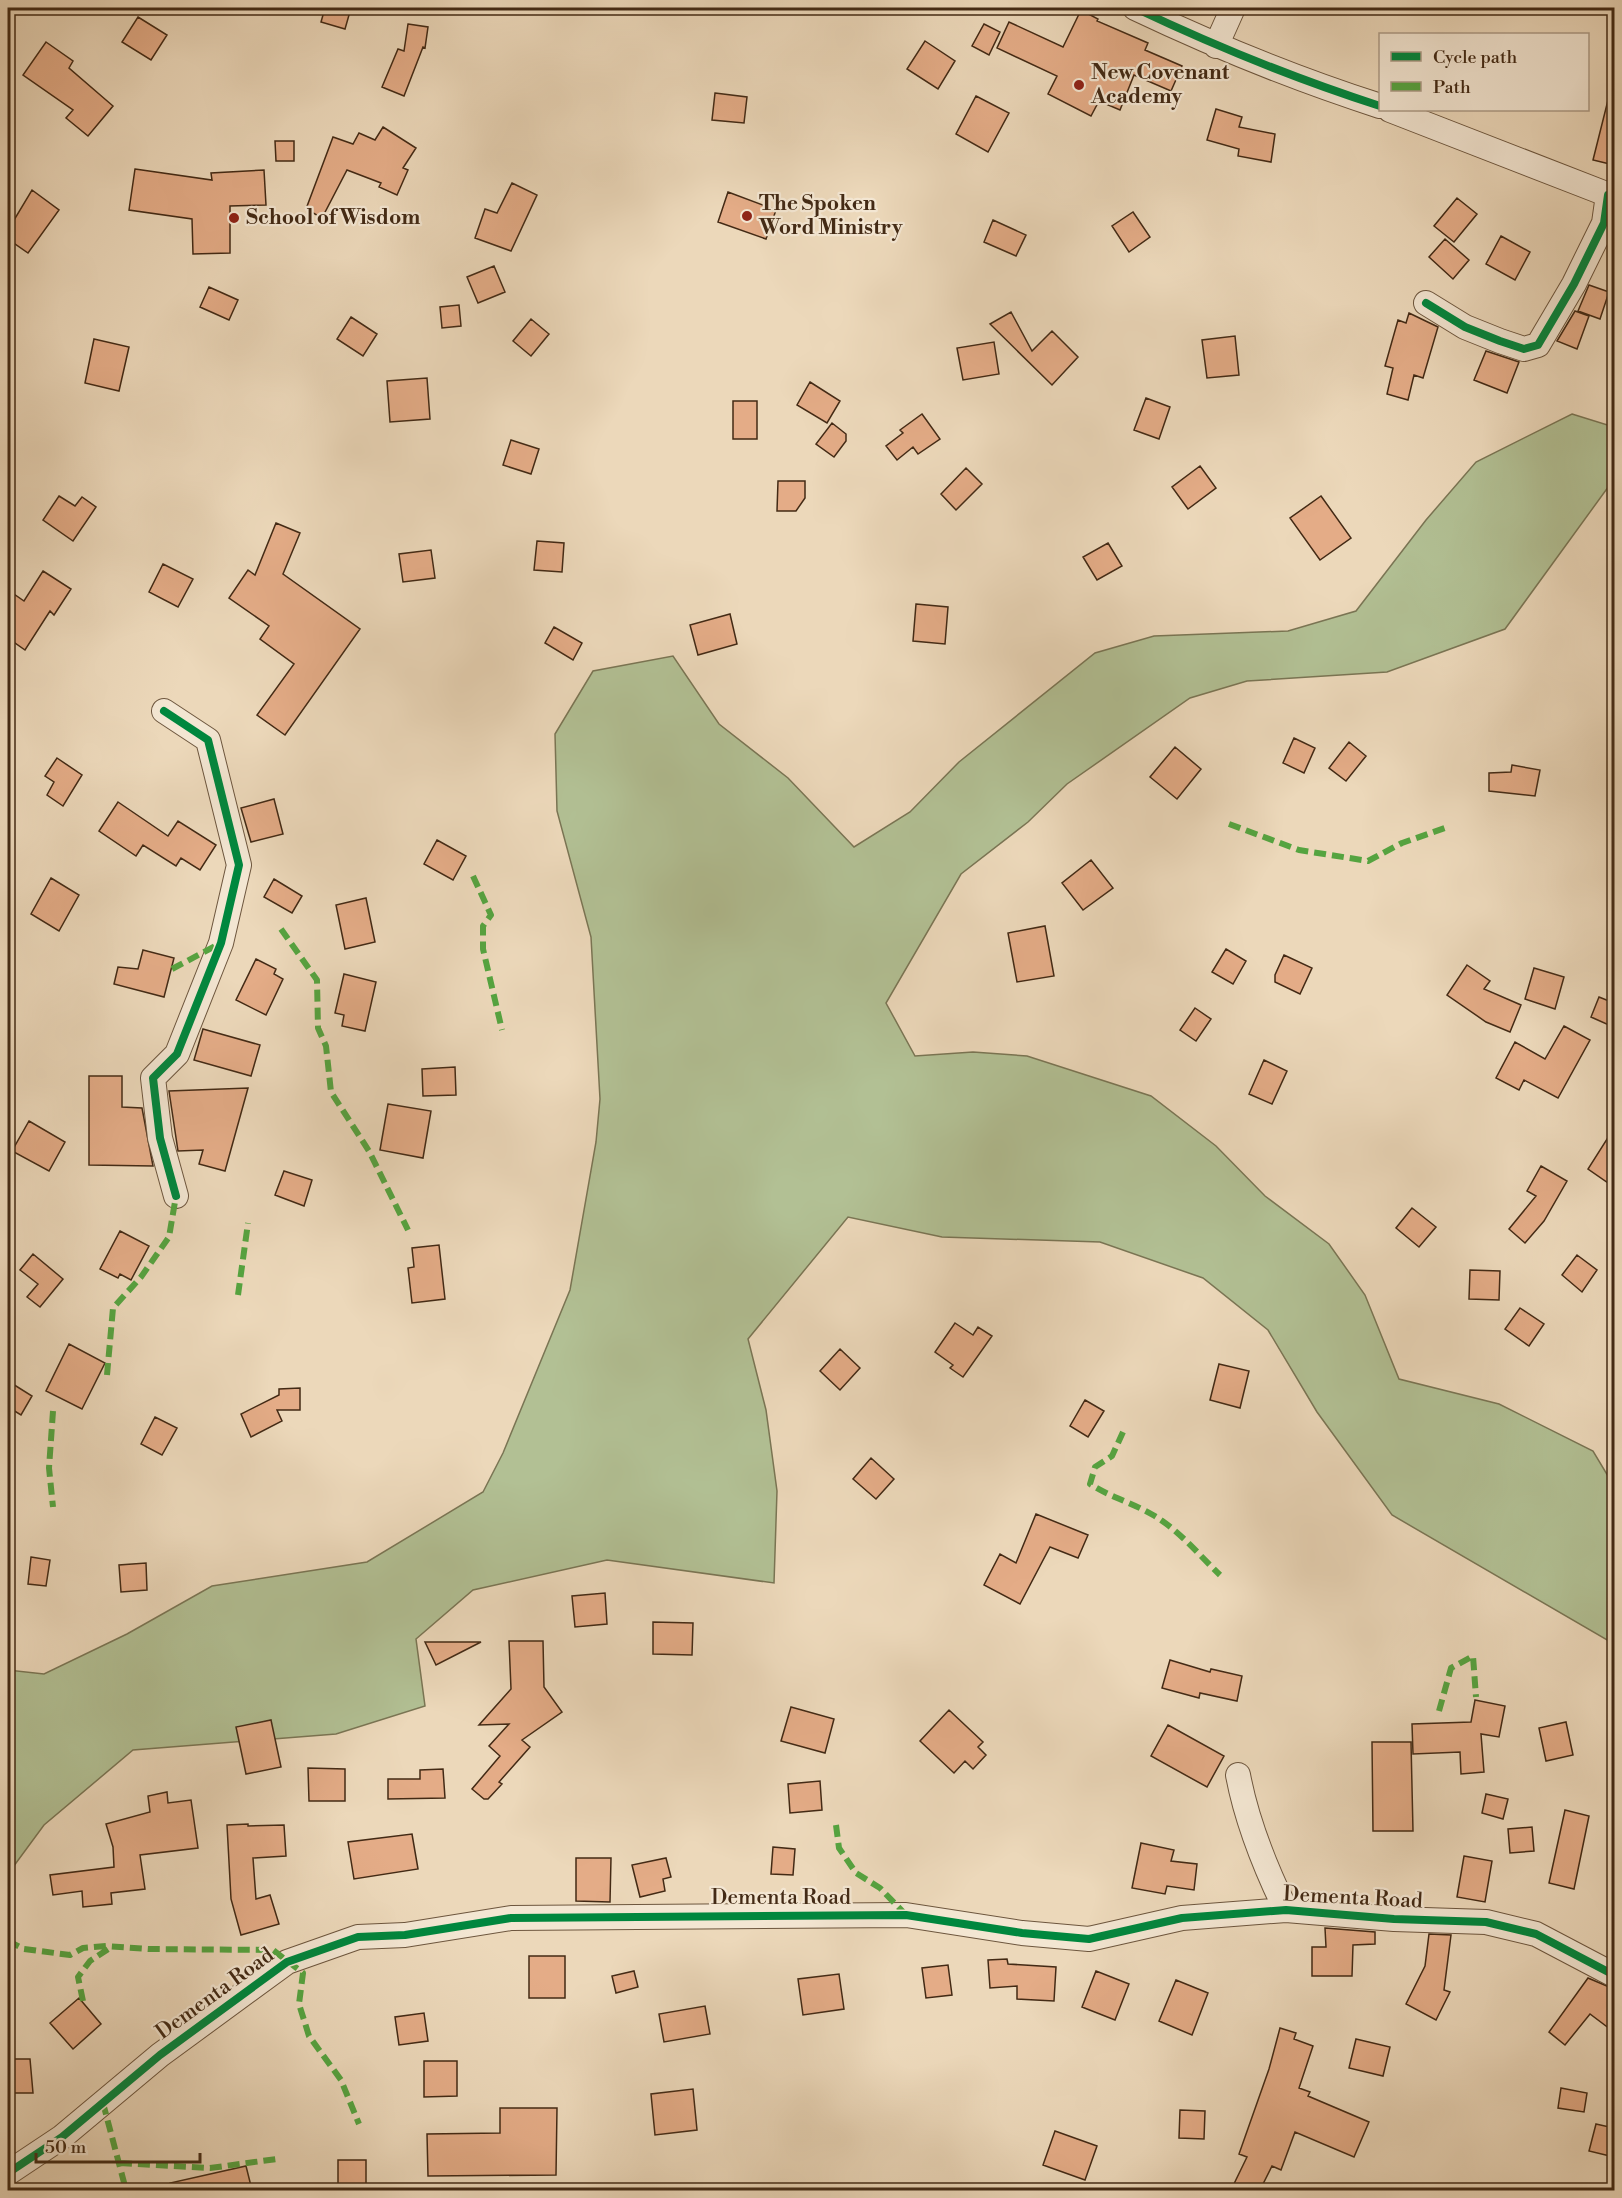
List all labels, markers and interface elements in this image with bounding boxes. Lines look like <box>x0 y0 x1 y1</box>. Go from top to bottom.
legend <box>1379 33 1589 111</box>
text: Cycle path <box>1433 46 1517 69</box>
place label: New Covenant Academy <box>1090 60 1230 110</box>
text: Path <box>1433 76 1471 99</box>
marker: New Covenant Academy <box>1072 78 1086 92</box>
place label: The Spoken Word Ministry <box>758 191 903 241</box>
place label: School of Wisdom <box>246 205 420 231</box>
marker: The Spoken Word Ministry <box>740 209 754 223</box>
marker: School of Wisdom <box>227 211 241 225</box>
street label: Dementa Road <box>1282 1881 1424 1915</box>
street label: Dementa Road <box>711 1885 851 1911</box>
street label: Dementa Road <box>151 1942 279 2046</box>
scale bar <box>36 2126 200 2164</box>
text: 50 m <box>45 2136 87 2159</box>

